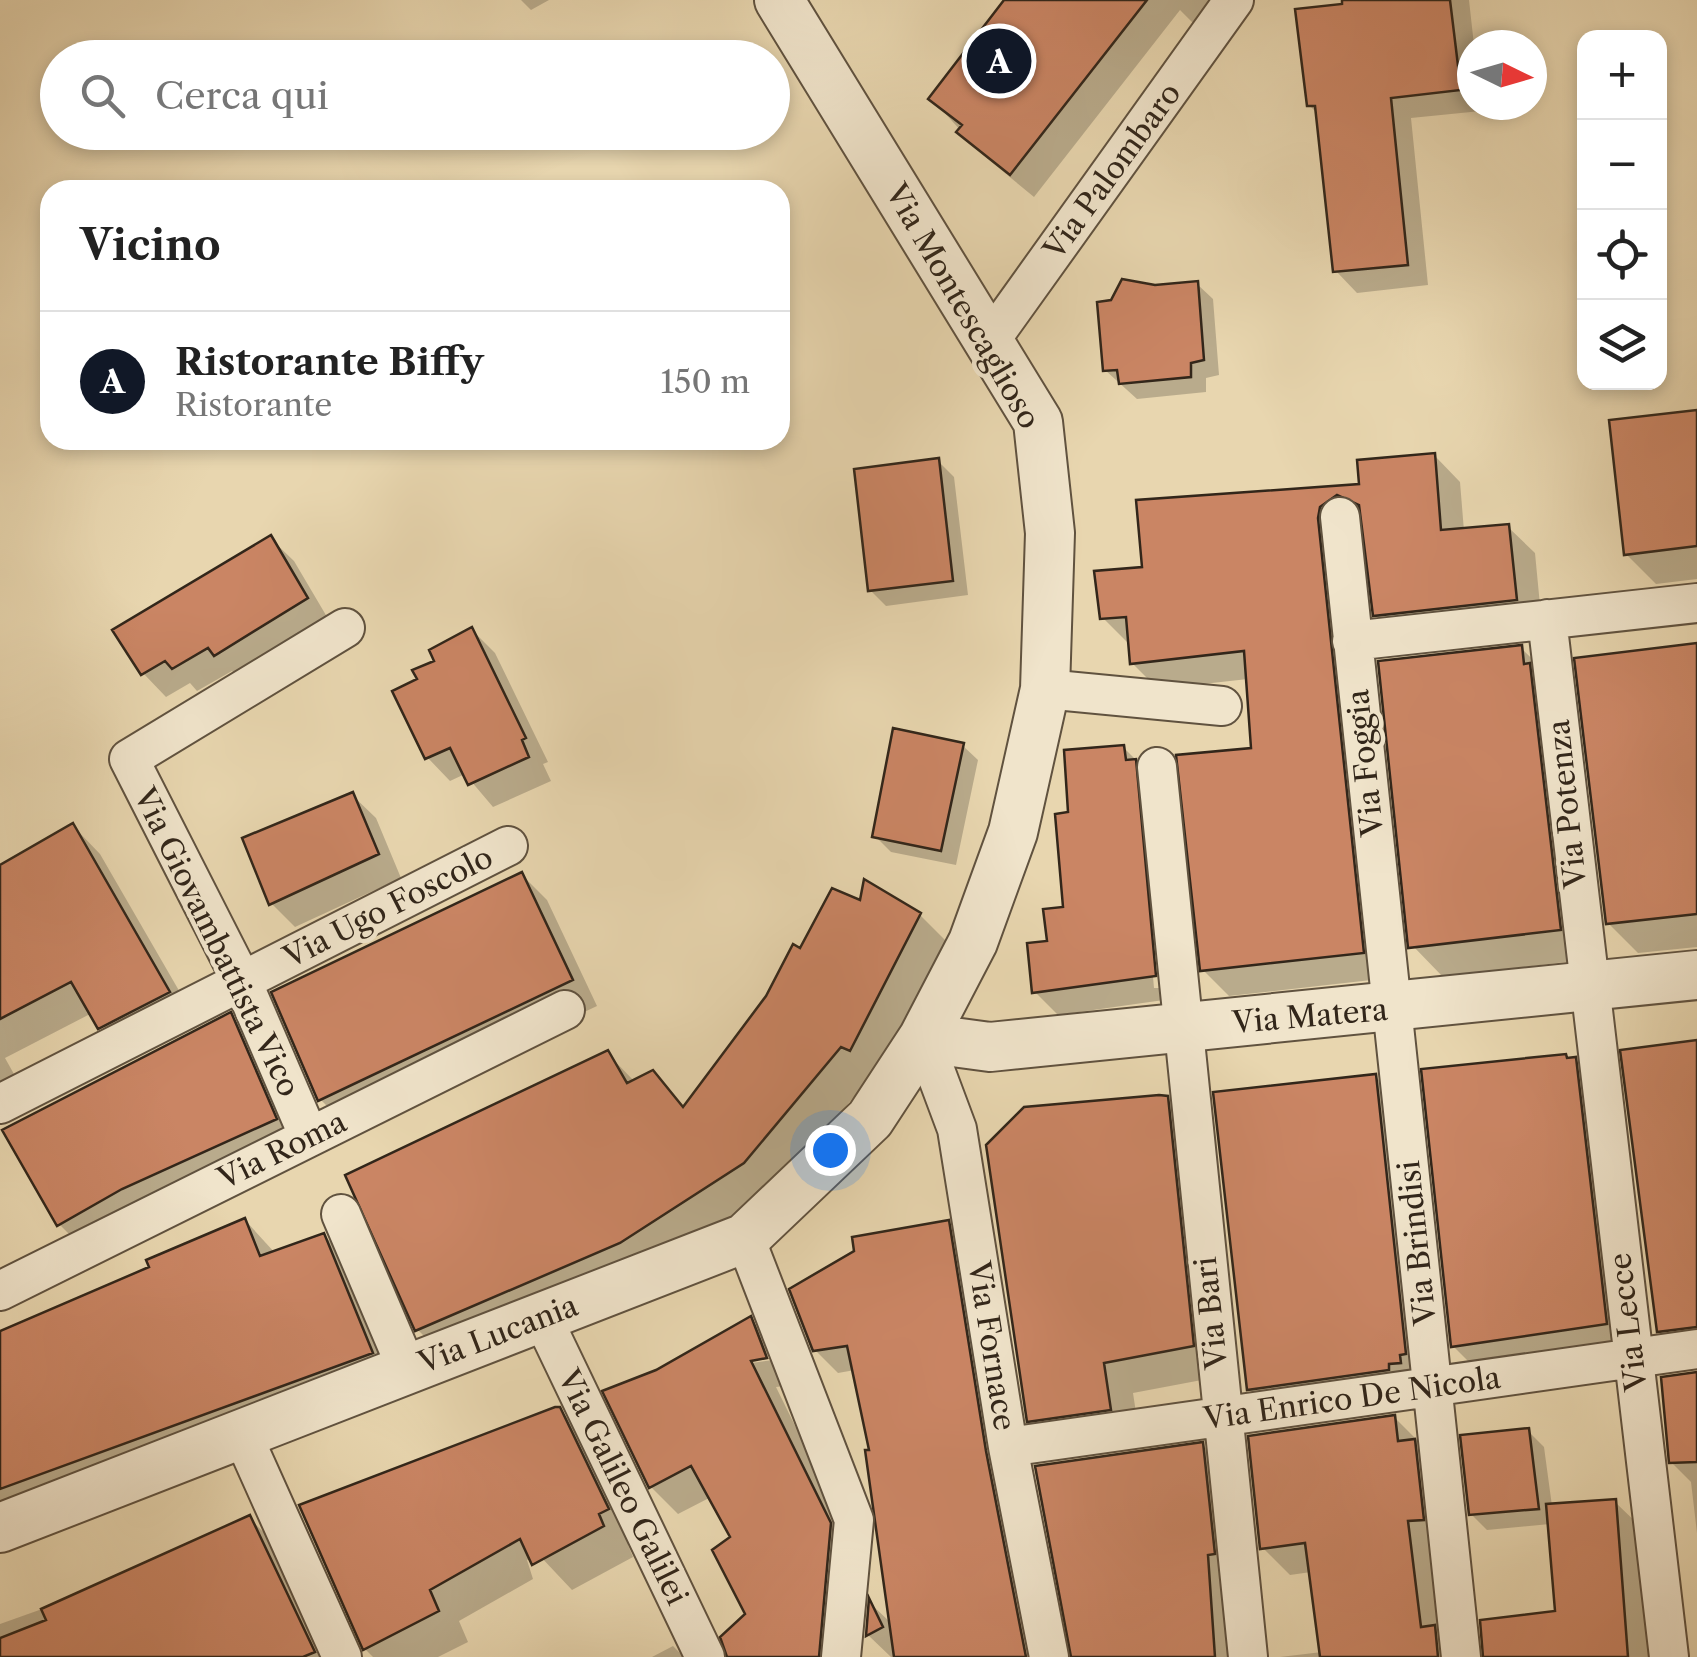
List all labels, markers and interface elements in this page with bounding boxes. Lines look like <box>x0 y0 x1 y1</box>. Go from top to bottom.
pin: A <box>966 23 1032 98</box>
north arrow <box>1457 30 1547 120</box>
map controls <box>1577 30 1667 390</box>
button: + <box>1577 30 1667 120</box>
search box <box>40 40 790 150</box>
icon: search <box>75 68 130 123</box>
text: Cerca qui <box>155 72 329 119</box>
street label: Via Palombaro <box>1035 75 1188 267</box>
button: − <box>1577 120 1667 210</box>
street label: Via Montescaglioso <box>877 176 1048 435</box>
button: locate <box>1577 210 1667 300</box>
text: Vicino <box>80 219 221 271</box>
button: layers <box>1577 300 1667 390</box>
text: Ristorante Biffy <box>175 338 484 385</box>
text: A <box>100 362 125 401</box>
text: 150 m <box>661 362 750 401</box>
text: Ristorante <box>175 385 332 424</box>
street label: Via Foggia <box>1339 688 1391 839</box>
street label: Via Potenza <box>1540 718 1594 891</box>
street label: Via Giovambattista Vico <box>126 781 308 1103</box>
street label: Via Ugo Foscolo <box>276 838 499 976</box>
street label: Via Matera <box>1230 991 1389 1041</box>
street label: Via Roma <box>211 1103 352 1197</box>
your location <box>805 1125 856 1176</box>
street label: Via Brindisi <box>1390 1159 1444 1328</box>
street label: Via Lecce <box>1601 1251 1655 1394</box>
street label: Via Bari <box>1187 1255 1235 1372</box>
street label: Via Fornace <box>960 1258 1024 1433</box>
street label: Via Lucania <box>412 1287 583 1382</box>
street label: Via Enrico De Nicola <box>1200 1359 1503 1437</box>
street label: Via Galileo Galilei <box>550 1362 696 1611</box>

